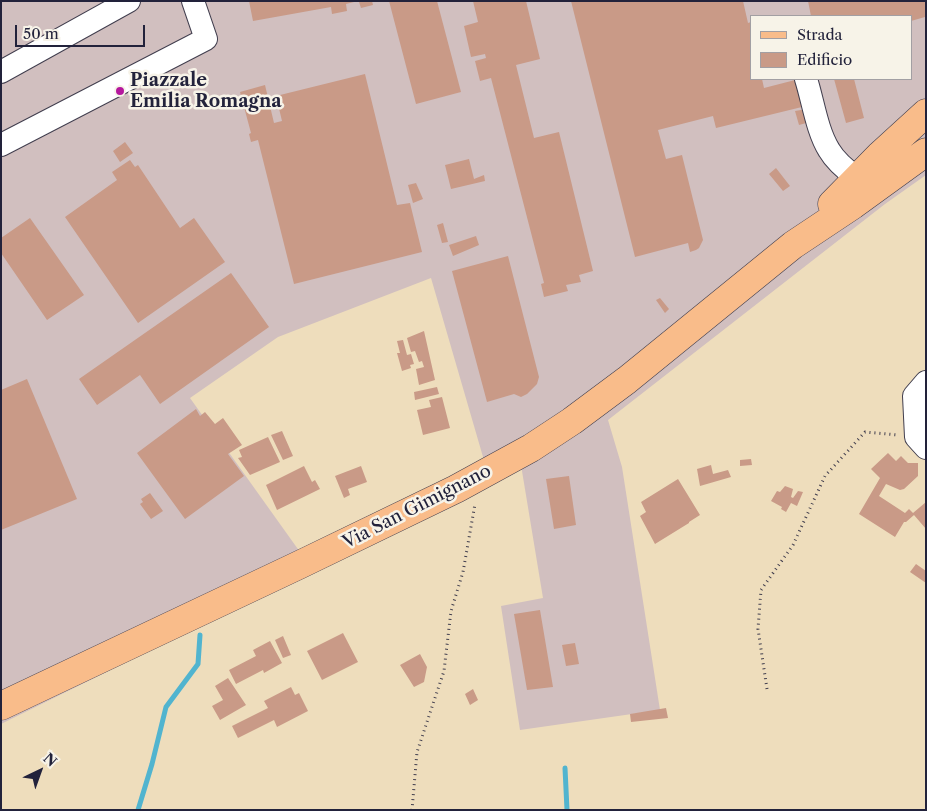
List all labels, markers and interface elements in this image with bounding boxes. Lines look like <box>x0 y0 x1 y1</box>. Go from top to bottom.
scale bar <box>18 15 148 47</box>
legend <box>750 15 912 80</box>
text: 50 m <box>23 24 59 43</box>
text: Strada <box>797 25 843 44</box>
text: Edificio <box>797 50 852 69</box>
place label: Piazzale Emilia Romagna <box>130 70 282 112</box>
marker: Piazzale Emilia Romagna <box>114 85 126 97</box>
street label: Via San Gimignano <box>339 460 495 554</box>
north arrow <box>15 746 65 796</box>
text: N <box>39 749 61 771</box>

